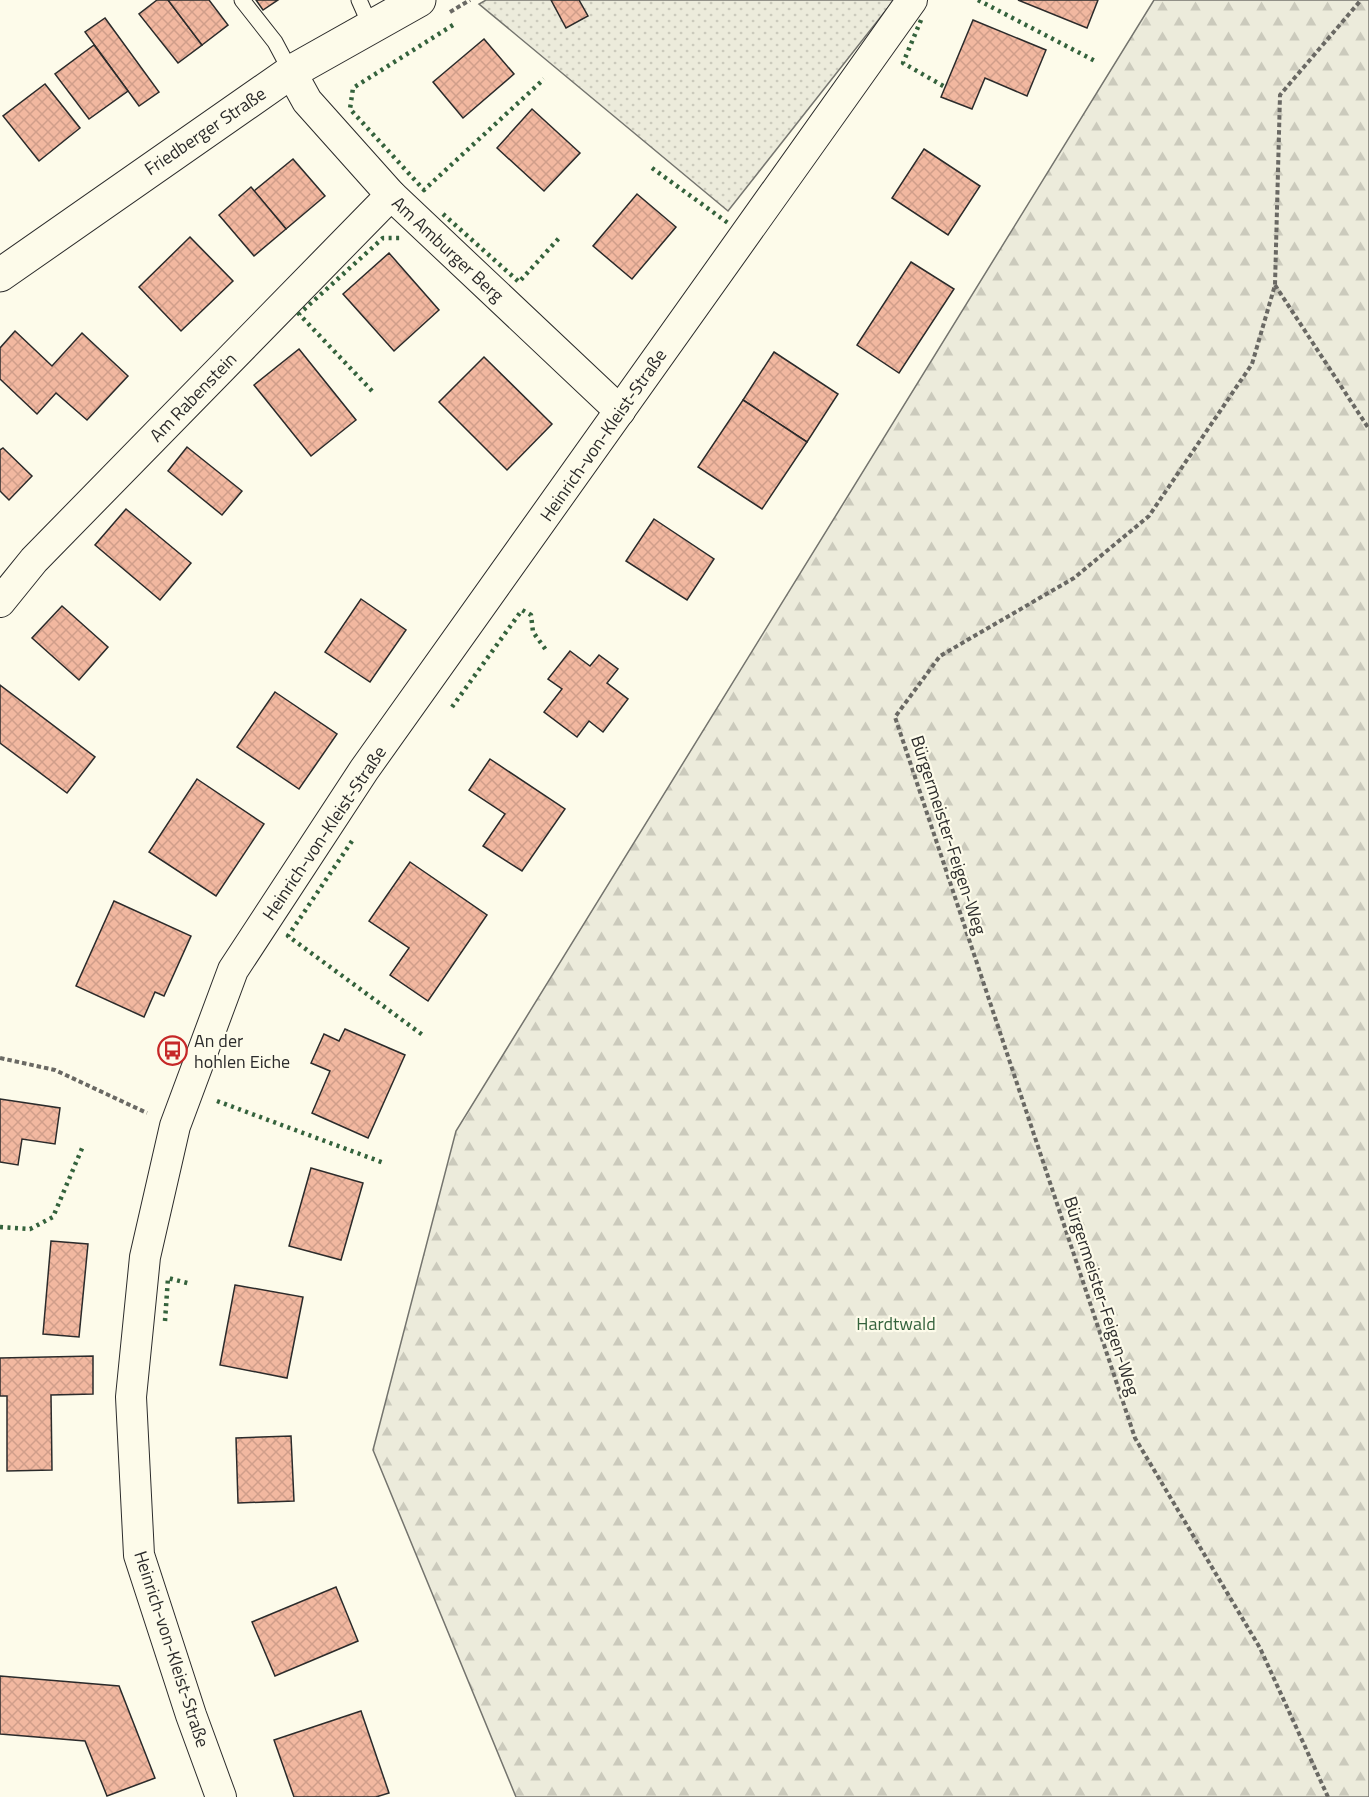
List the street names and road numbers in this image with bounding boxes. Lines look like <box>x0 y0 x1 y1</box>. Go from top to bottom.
street label: Friedberger Straße <box>139 80 271 182</box>
street label: Am Amburger Berg <box>386 190 510 308</box>
street label: Heinrich-von-Kleist-Straße <box>533 343 673 527</box>
street label: Am Rabenstein <box>143 346 243 448</box>
street label: Bürgermeister-Feigen-Weg <box>904 732 994 938</box>
street label: Heinrich-von-Kleist-Straße <box>255 740 393 926</box>
street label: Bürgermeister-Feigen-Weg <box>1057 1193 1147 1399</box>
street label: Heinrich-von-Kleist-Straße <box>127 1547 217 1751</box>

